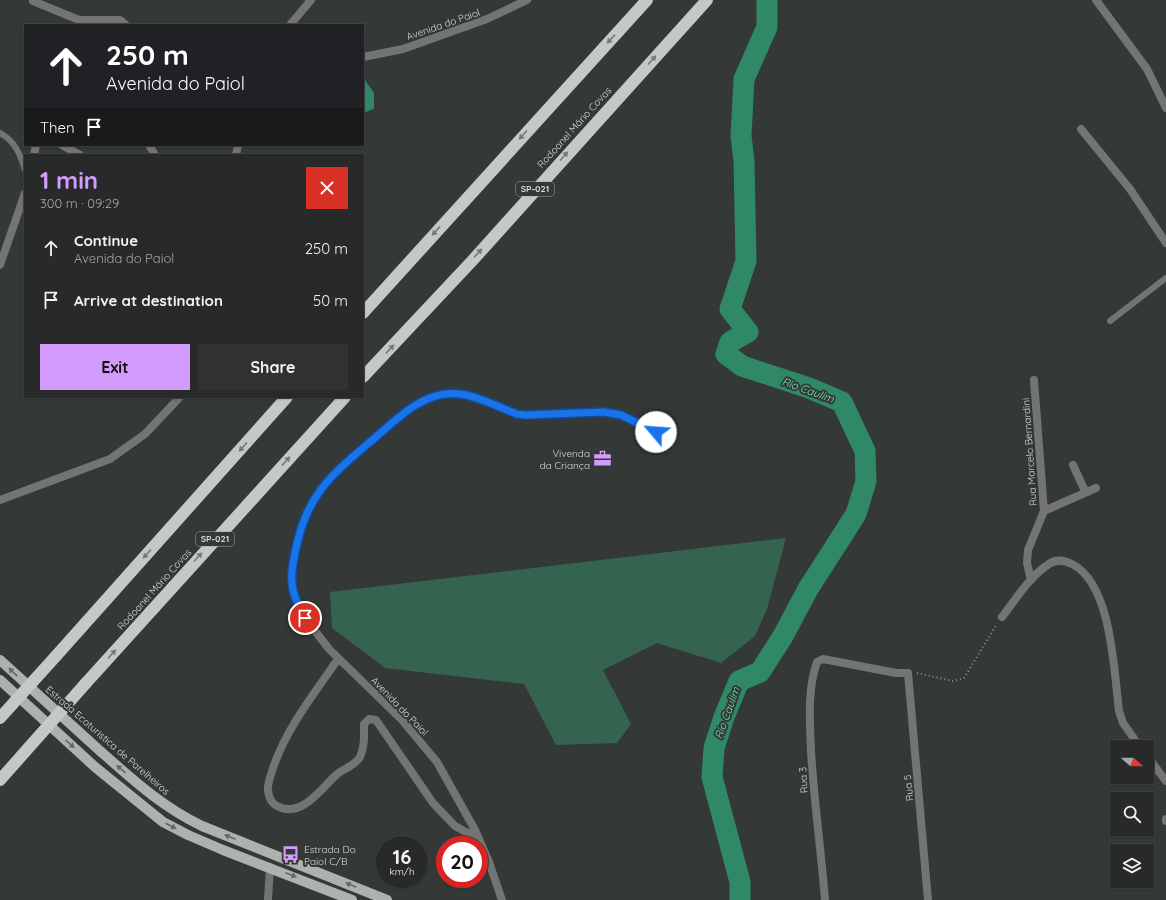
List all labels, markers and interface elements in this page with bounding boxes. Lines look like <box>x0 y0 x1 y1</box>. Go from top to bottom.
street label: Avenida do Paiol <box>405 6 482 43</box>
one-way arrow <box>606 34 616 44</box>
text: 250 m <box>106 37 189 72</box>
icon: ahead <box>40 40 92 92</box>
one-way arrow <box>647 55 656 65</box>
text: Avenida do Paiol <box>106 72 245 95</box>
street label: Rodoanel Mário Covas <box>534 84 615 171</box>
icon: arrive <box>83 116 105 138</box>
text: Then <box>40 118 75 137</box>
one-way arrow <box>519 130 528 140</box>
one-way arrow <box>560 151 569 162</box>
text: 1 min <box>40 165 98 195</box>
button: close <box>306 167 348 209</box>
road number: SP-021 <box>516 182 554 196</box>
text: 300 m · 09:29 <box>40 195 119 211</box>
one-way arrow <box>432 226 441 237</box>
text: Continue <box>74 231 138 250</box>
icon: ahead <box>40 237 62 259</box>
text: 250 m <box>305 239 348 258</box>
one-way arrow <box>473 249 482 258</box>
text: Avenida do Paiol <box>74 250 174 266</box>
icon: arrive <box>40 289 62 311</box>
text: Arrive at destination <box>74 291 223 310</box>
text: 50 m <box>313 291 348 310</box>
button: Exit <box>40 344 190 390</box>
button: Share <box>198 344 348 390</box>
one-way arrow <box>385 344 394 354</box>
water label: Rio Caulim <box>780 374 837 406</box>
street label: Rua Marcelo Bernardini <box>1019 397 1040 507</box>
position arrow <box>635 411 677 453</box>
one-way arrow <box>238 442 247 452</box>
place label: Vivenda da Criança <box>540 447 590 472</box>
office icon: Vivenda da Criança <box>593 449 613 469</box>
one-way arrow <box>281 456 291 466</box>
road number: SP-021 <box>196 532 234 546</box>
street label: Rodoanel Mário Covas <box>114 546 195 633</box>
one-way arrow <box>142 549 151 559</box>
one-way arrow <box>194 552 203 562</box>
pin <box>288 601 322 635</box>
icon: arrive <box>294 607 316 629</box>
one-way arrow <box>107 649 117 659</box>
one-way arrow <box>8 668 19 677</box>
street label: Avenida do Paiol <box>368 674 431 739</box>
street label: Estrada Ecoturistica de Parelheiros <box>43 683 173 798</box>
water label: Rio Caulim <box>711 684 743 741</box>
one-way arrow <box>65 740 75 749</box>
north arrow <box>1110 740 1154 784</box>
map controls <box>1110 740 1154 888</box>
one-way arrow <box>115 764 126 773</box>
street label: Rua 3 <box>796 766 811 793</box>
street label: Rua 5 <box>901 774 916 802</box>
button: search <box>1110 792 1154 836</box>
one-way arrow <box>165 823 177 829</box>
one-way arrow <box>223 833 235 839</box>
speed limit sign: 20 <box>436 836 488 888</box>
place label: Estrada Do Paiol C/B <box>304 843 356 868</box>
text: 16 <box>393 844 411 869</box>
button: layers <box>1110 844 1154 888</box>
bus stop icon: Estrada Do Paiol C/B <box>281 845 301 865</box>
text: km/h <box>389 865 415 878</box>
one-way arrow <box>285 872 297 878</box>
one-way arrow <box>345 882 356 888</box>

